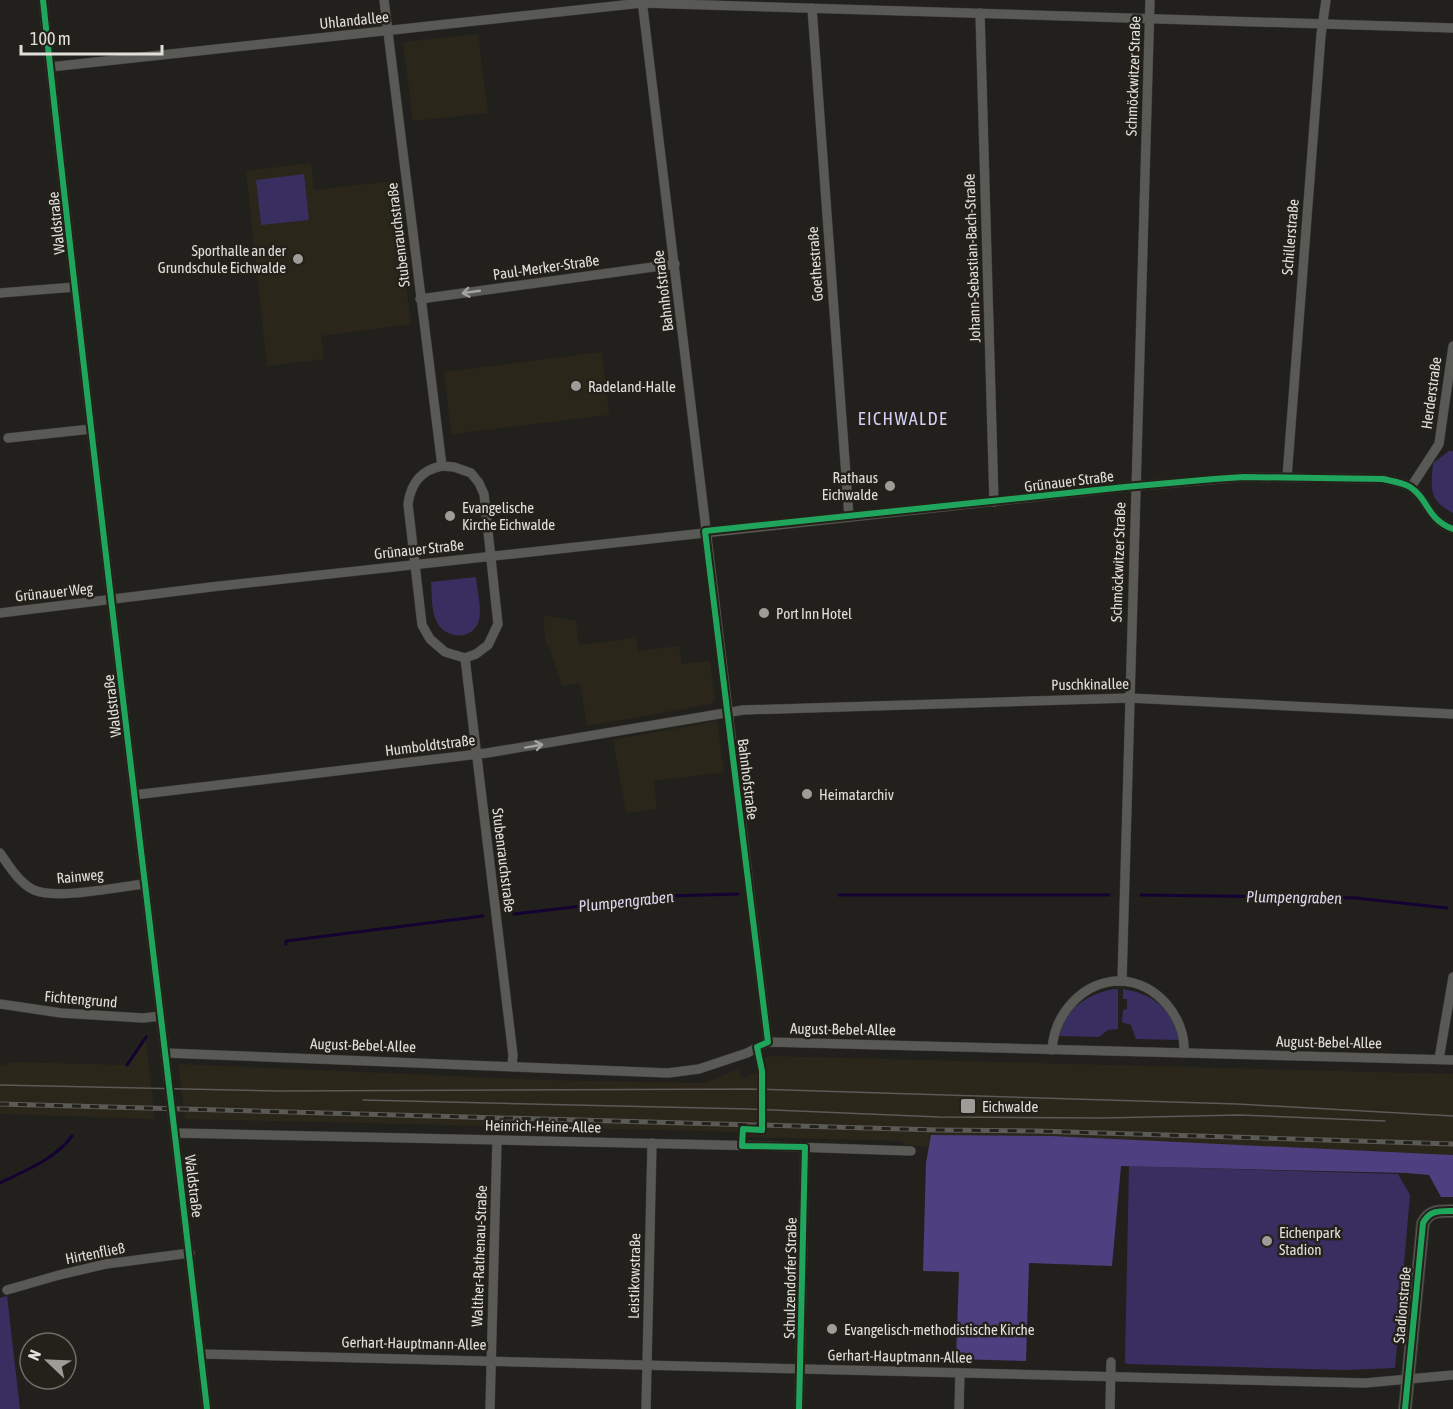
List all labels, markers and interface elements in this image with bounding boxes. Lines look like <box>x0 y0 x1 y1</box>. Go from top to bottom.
street label: Uhlandallee <box>318 8 390 32</box>
street label: Schmöckwitzer Straße <box>1122 16 1144 136</box>
scale bar <box>21 18 162 56</box>
text: 100 m <box>30 28 71 49</box>
street label: Johann-Sebastian-Bach-Straße <box>961 173 983 343</box>
street label: Stubenrauchstraße <box>383 182 413 288</box>
street label: Waldstraße <box>44 191 68 255</box>
street label: Schillerstraße <box>1278 198 1302 276</box>
street label: Goethestraße <box>804 226 826 302</box>
place label: Sporthalle an der Grundschule Eichwalde <box>158 242 287 276</box>
street label: Bahnhofstraße <box>650 249 676 333</box>
street label: Paul-Merker-Straße <box>492 251 600 283</box>
marker: Sporthalle an der Grundschule Eichwalde <box>291 252 305 266</box>
one-way arrow <box>462 287 482 298</box>
street label: Herderstraße <box>1418 356 1445 430</box>
place label: Radeland-Halle <box>588 378 676 395</box>
marker: Radeland-Halle <box>569 379 583 393</box>
district label: EICHWALDE <box>858 408 948 429</box>
street label: Grünauer Straße <box>1023 467 1115 495</box>
place label: Rathaus Eichwalde <box>822 469 878 503</box>
marker: Rathaus Eichwalde <box>883 479 897 493</box>
place label: Evangelische Kirche Eichwalde <box>462 499 555 533</box>
street label: Schmöckwitzer Straße <box>1107 502 1129 622</box>
marker: Evangelische Kirche Eichwalde <box>443 509 457 523</box>
street label: Grünauer Straße <box>373 536 465 562</box>
street label: Grünauer Weg <box>14 579 94 605</box>
place label: Port Inn Hotel <box>776 605 852 622</box>
marker: Port Inn Hotel <box>757 606 771 620</box>
street label: Waldstraße <box>100 674 124 738</box>
street label: Puschkinallee <box>1051 675 1129 693</box>
street label: Humboldtstraße <box>384 731 476 759</box>
street label: Bahnhofstraße <box>735 737 761 821</box>
one-way arrow <box>523 740 543 751</box>
place label: Heimatarchiv <box>819 786 894 803</box>
marker: Heimatarchiv <box>800 787 814 801</box>
street label: Stubenrauchstraße <box>489 807 519 913</box>
street label: Rainweg <box>56 865 105 887</box>
water label: Plumpengraben <box>577 887 675 916</box>
water label: Plumpengraben <box>1246 887 1342 908</box>
street label: Fichtengrund <box>44 987 118 1011</box>
street label: August-Bebel-Allee <box>790 1020 896 1038</box>
street label: August-Bebel-Allee <box>1276 1033 1382 1051</box>
street label: August-Bebel-Allee <box>310 1035 416 1055</box>
marker: Eichwalde <box>959 1097 977 1115</box>
place label: Eichwalde <box>982 1098 1038 1115</box>
street label: Heinrich-Heine-Allee <box>485 1116 601 1136</box>
street label: Waldstraße <box>182 1154 206 1218</box>
street label: Walther-Rathenau-Straße <box>468 1185 490 1327</box>
street label: Schulzendorfer Straße <box>780 1217 800 1339</box>
place label: Eichenpark Stadion <box>1279 1224 1341 1258</box>
street label: Leistikowstraße <box>625 1233 643 1319</box>
marker: Eichenpark Stadion <box>1260 1234 1274 1248</box>
street label: Hirtenfließ <box>64 1239 126 1267</box>
street label: Stadionstraße <box>1390 1266 1414 1344</box>
place label: Evangelisch-methodistische Kirche <box>844 1321 1035 1338</box>
marker: Evangelisch-methodistische Kirche <box>825 1322 839 1336</box>
north arrow <box>18 1331 78 1391</box>
street label: Gerhart-Hauptmann-Allee <box>341 1333 487 1353</box>
street label: Gerhart-Hauptmann-Allee <box>827 1346 973 1366</box>
text: N <box>24 1347 44 1363</box>

